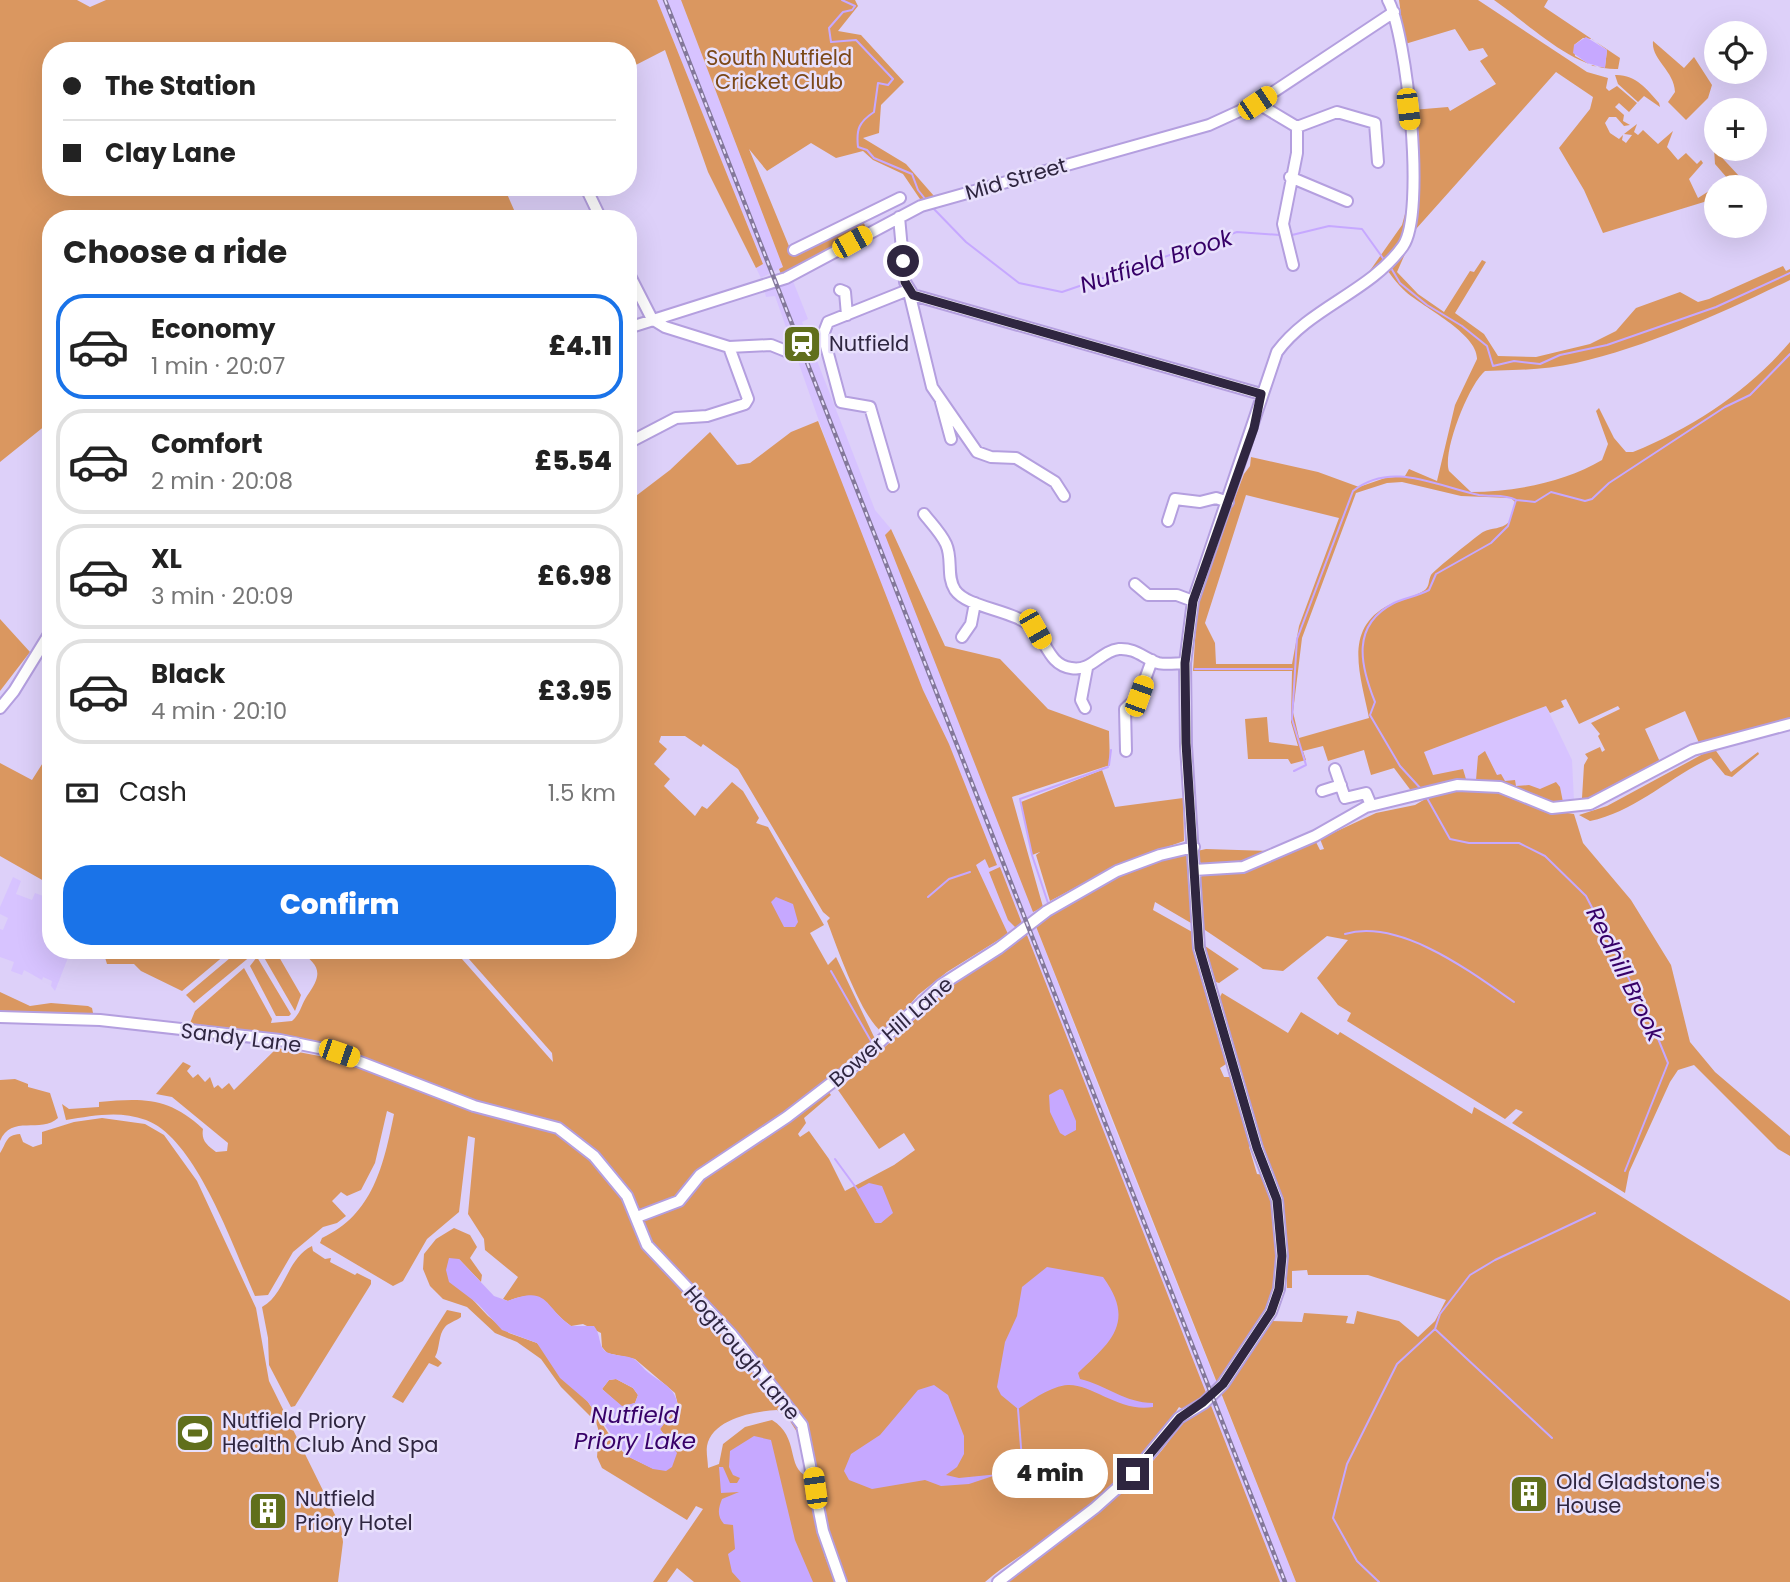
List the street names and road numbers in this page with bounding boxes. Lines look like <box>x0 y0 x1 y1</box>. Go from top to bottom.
street label: Mid Street <box>962 150 1070 207</box>
street label: Bower Hill Lane <box>823 970 959 1094</box>
street label: Sandy Lane <box>179 1016 303 1059</box>
street label: Hogtrough Lane <box>677 1279 807 1426</box>

